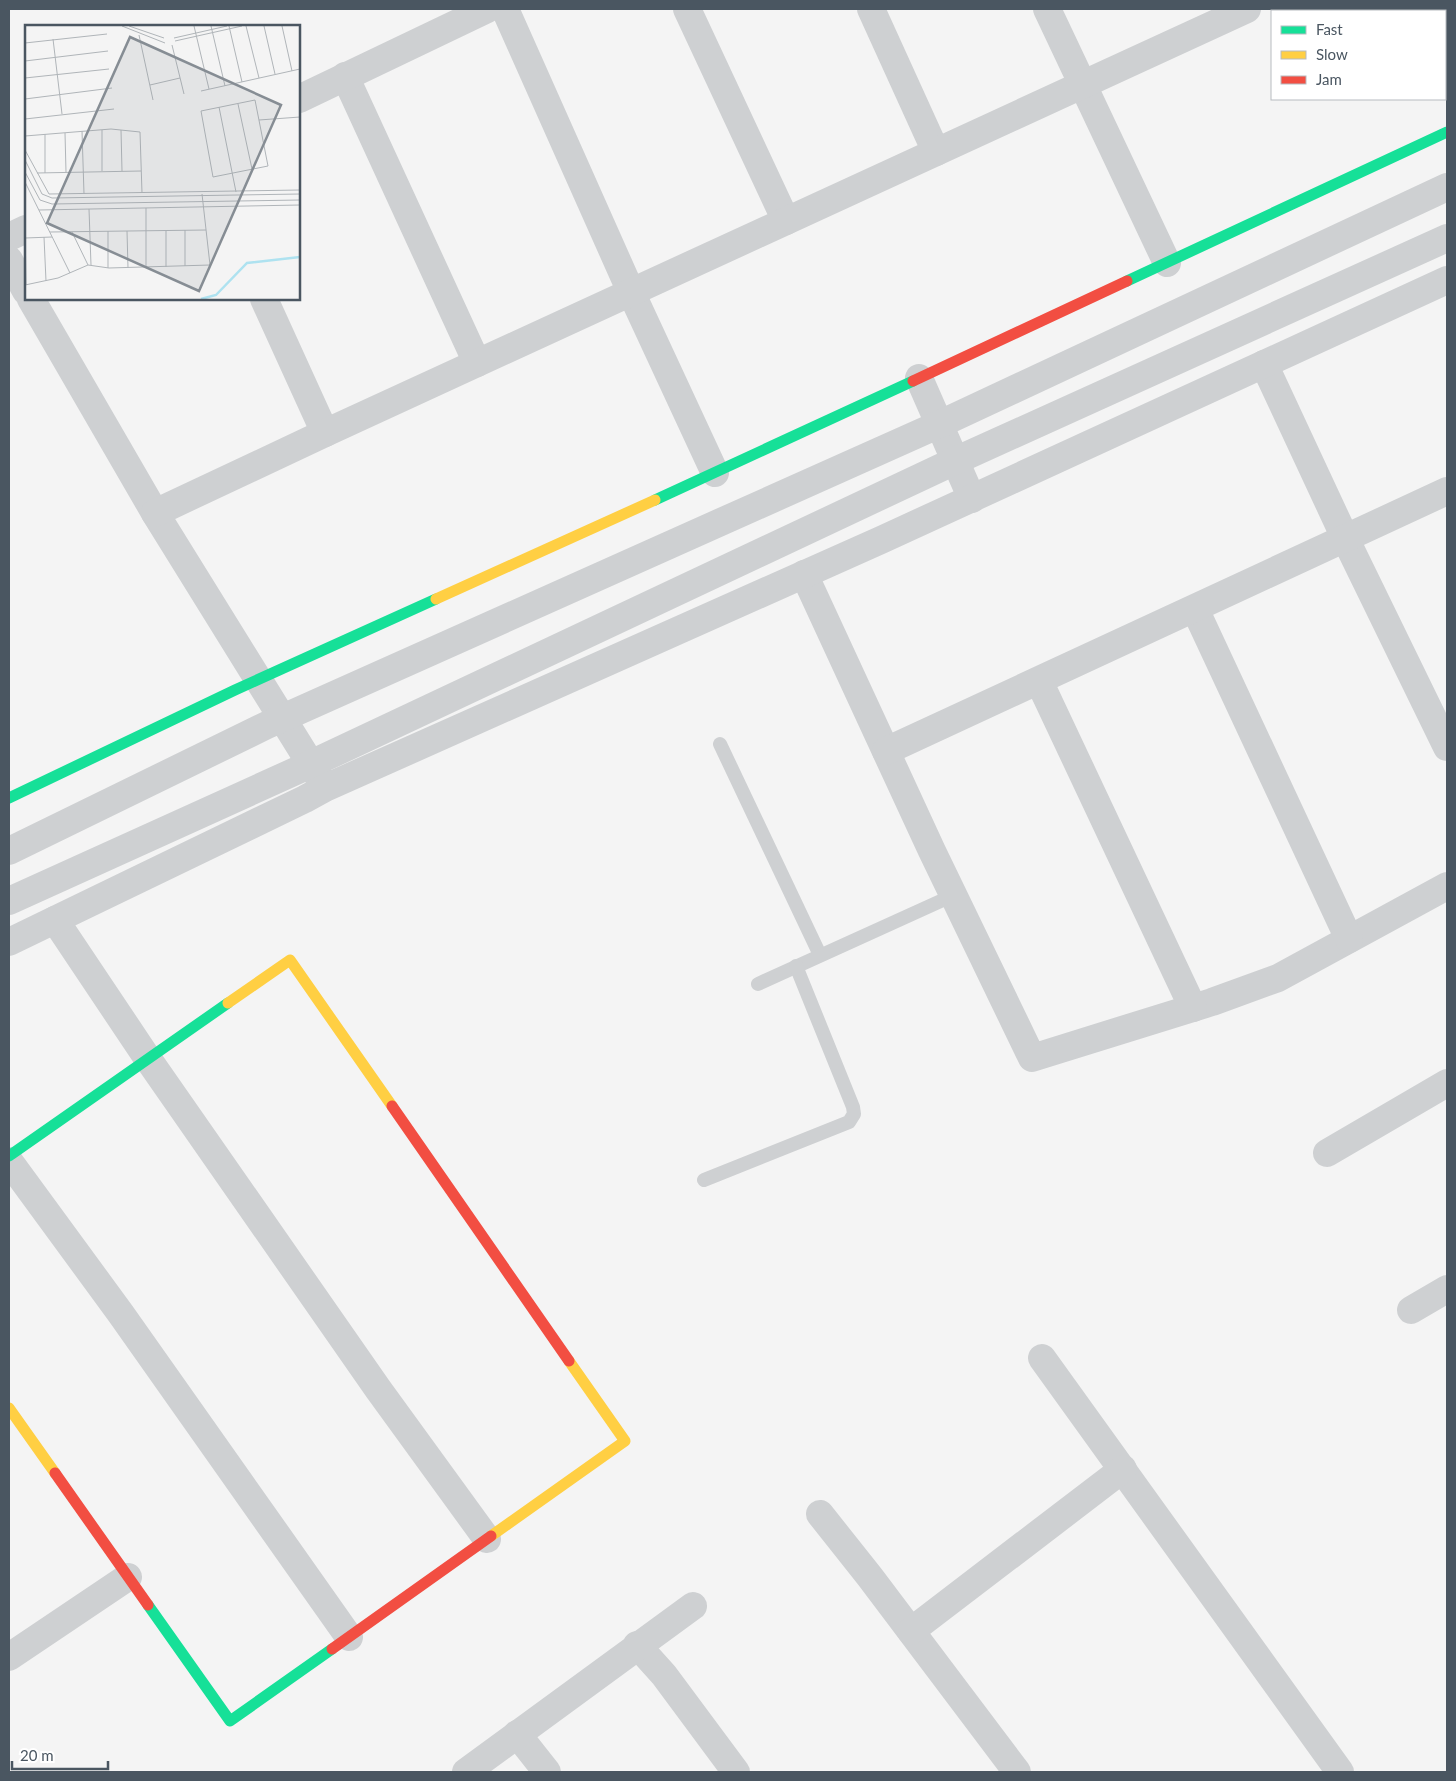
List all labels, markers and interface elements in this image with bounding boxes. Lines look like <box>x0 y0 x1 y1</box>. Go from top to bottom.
legend <box>1271 10 1446 100</box>
text: Fast <box>1316 20 1343 38</box>
inset map <box>25 25 300 300</box>
text: Slow <box>1316 45 1348 63</box>
text: Jam <box>1316 70 1342 88</box>
scale bar <box>12 1738 109 1770</box>
text: 20 m <box>20 1746 54 1764</box>

